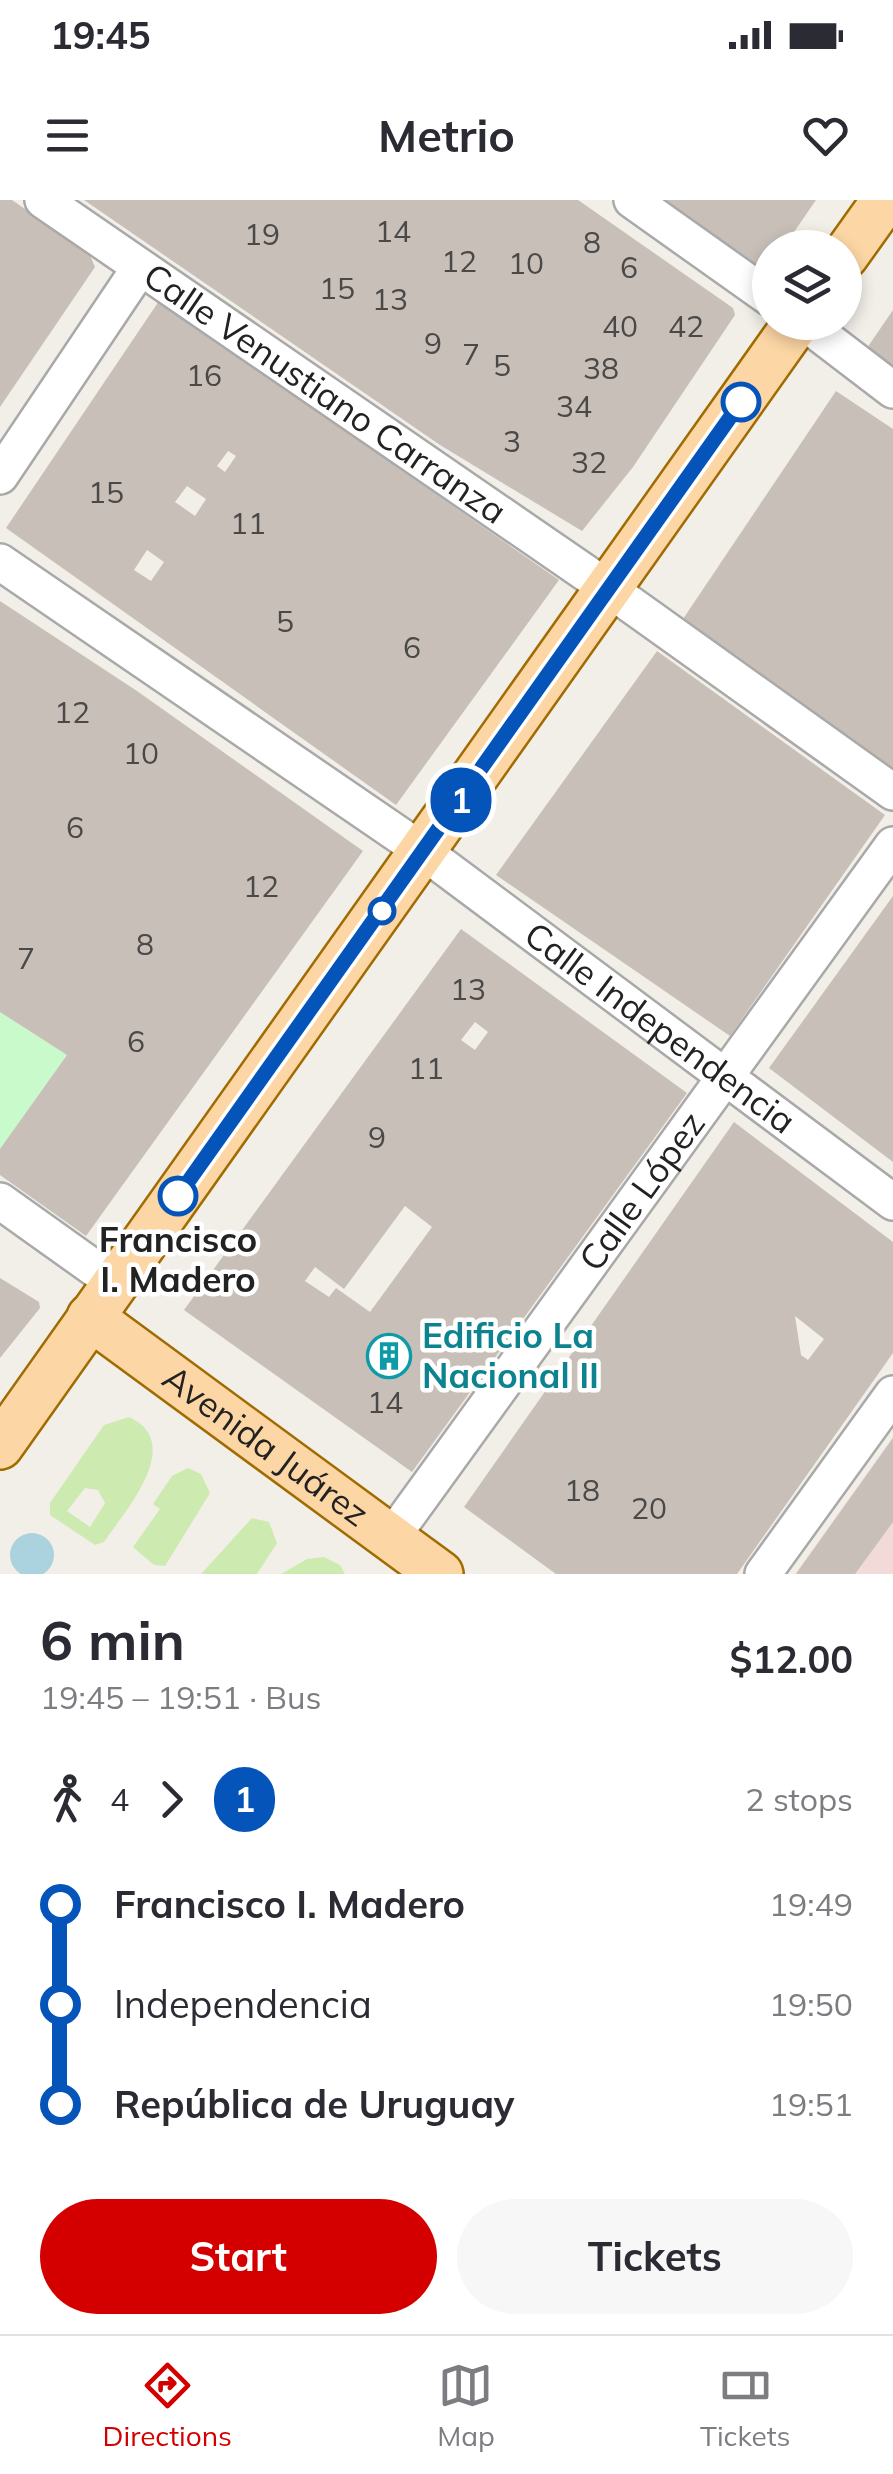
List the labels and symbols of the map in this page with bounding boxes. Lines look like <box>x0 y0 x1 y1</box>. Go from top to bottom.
house number: 14 <box>375 212 411 250</box>
house number: 19 <box>244 215 280 253</box>
house number: 8 <box>583 223 601 261</box>
house number: 12 <box>441 242 477 280</box>
house number: 10 <box>508 244 544 282</box>
house number: 6 <box>620 248 638 286</box>
street label: Calle Venustiano Carranza <box>136 253 515 533</box>
house number: 15 <box>319 269 355 307</box>
house number: 13 <box>372 280 408 318</box>
house number: 40 <box>602 307 638 345</box>
house number: 42 <box>668 307 704 345</box>
house number: 9 <box>424 324 442 362</box>
house number: 7 <box>462 335 480 373</box>
house number: 5 <box>493 346 511 384</box>
house number: 38 <box>583 349 619 387</box>
house number: 16 <box>186 356 222 394</box>
unlabelled marker <box>722 383 760 421</box>
house number: 34 <box>556 387 592 425</box>
house number: 3 <box>503 422 521 460</box>
house number: 32 <box>571 443 607 481</box>
house number: 15 <box>88 473 124 511</box>
house number: 11 <box>230 504 266 542</box>
house number: 5 <box>276 602 294 640</box>
house number: 6 <box>403 628 421 666</box>
house number: 12 <box>54 693 90 731</box>
house number: 10 <box>123 734 159 772</box>
line badge: 1 <box>428 768 494 832</box>
house number: 6 <box>66 808 84 846</box>
house number: 12 <box>243 867 279 905</box>
unlabelled marker <box>369 898 395 924</box>
street label: Calle Independencia <box>516 912 805 1143</box>
house number: 8 <box>136 925 154 963</box>
house number: 7 <box>17 939 35 977</box>
house number: 13 <box>450 970 486 1008</box>
house number: 6 <box>127 1022 145 1060</box>
house number: 11 <box>408 1049 444 1087</box>
street label: Calle López <box>569 1102 714 1279</box>
house number: 9 <box>368 1118 386 1156</box>
marker: Francisco I. Madero <box>159 1177 197 1215</box>
place label: Francisco I. Madero <box>99 1217 257 1301</box>
place label: Edificio La Nacional II <box>422 1313 599 1397</box>
building icon: Edificio La Nacional II <box>366 1333 412 1379</box>
street label: Avenida Juárez <box>155 1355 378 1535</box>
house number: 14 <box>367 1383 403 1421</box>
house number: 18 <box>564 1471 600 1509</box>
house number: 20 <box>631 1489 667 1527</box>

